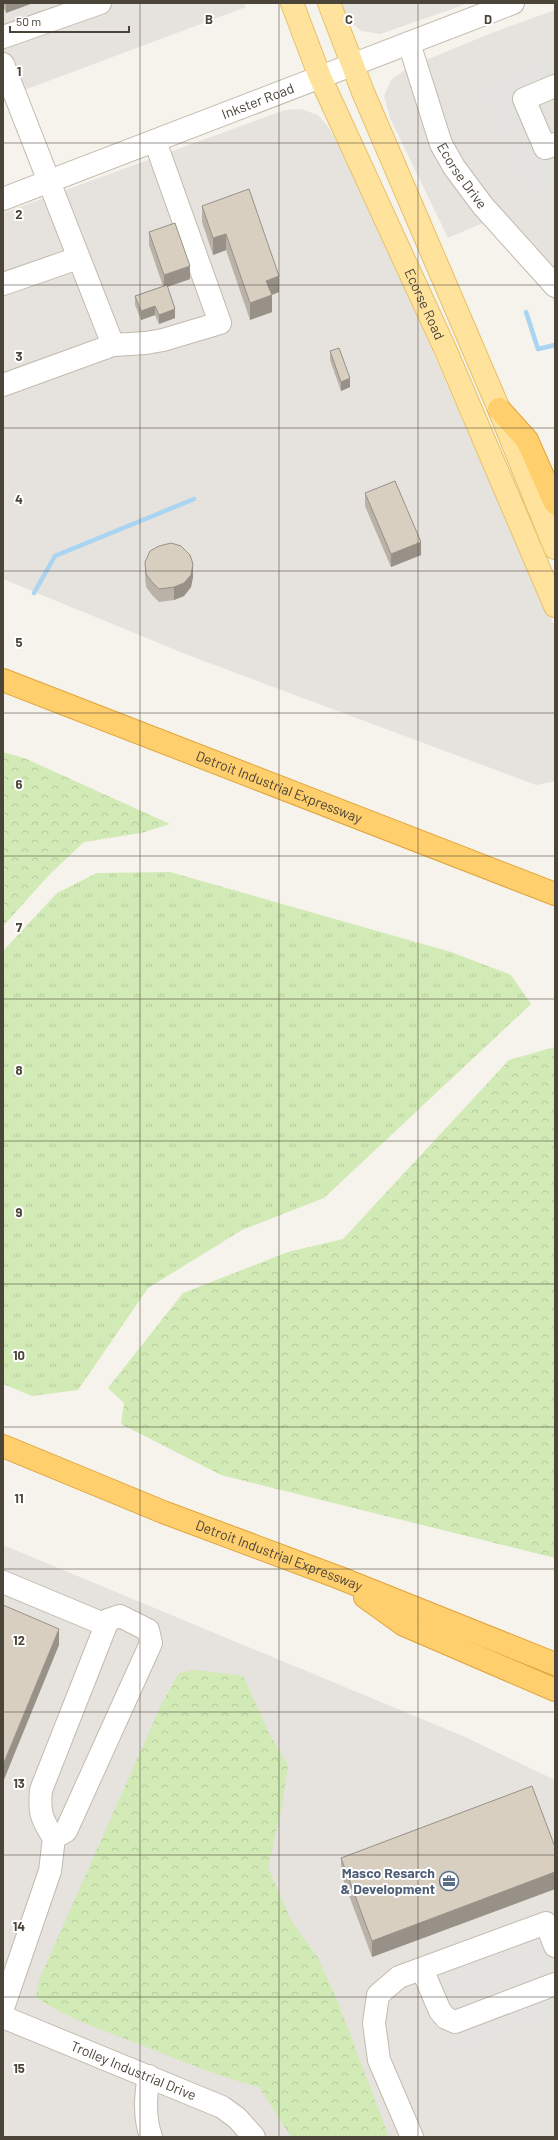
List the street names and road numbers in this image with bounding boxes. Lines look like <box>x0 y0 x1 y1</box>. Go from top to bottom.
street label: Inkster Road <box>219 79 296 122</box>
street label: Ecorse Drive <box>434 139 491 212</box>
street label: Ecorse Road <box>401 266 449 342</box>
street label: Detroit Industrial Expressway <box>194 747 365 827</box>
street label: Detroit Industrial Expressway <box>193 1516 366 1594</box>
street label: Trolley Industrial Drive <box>68 2037 199 2103</box>

